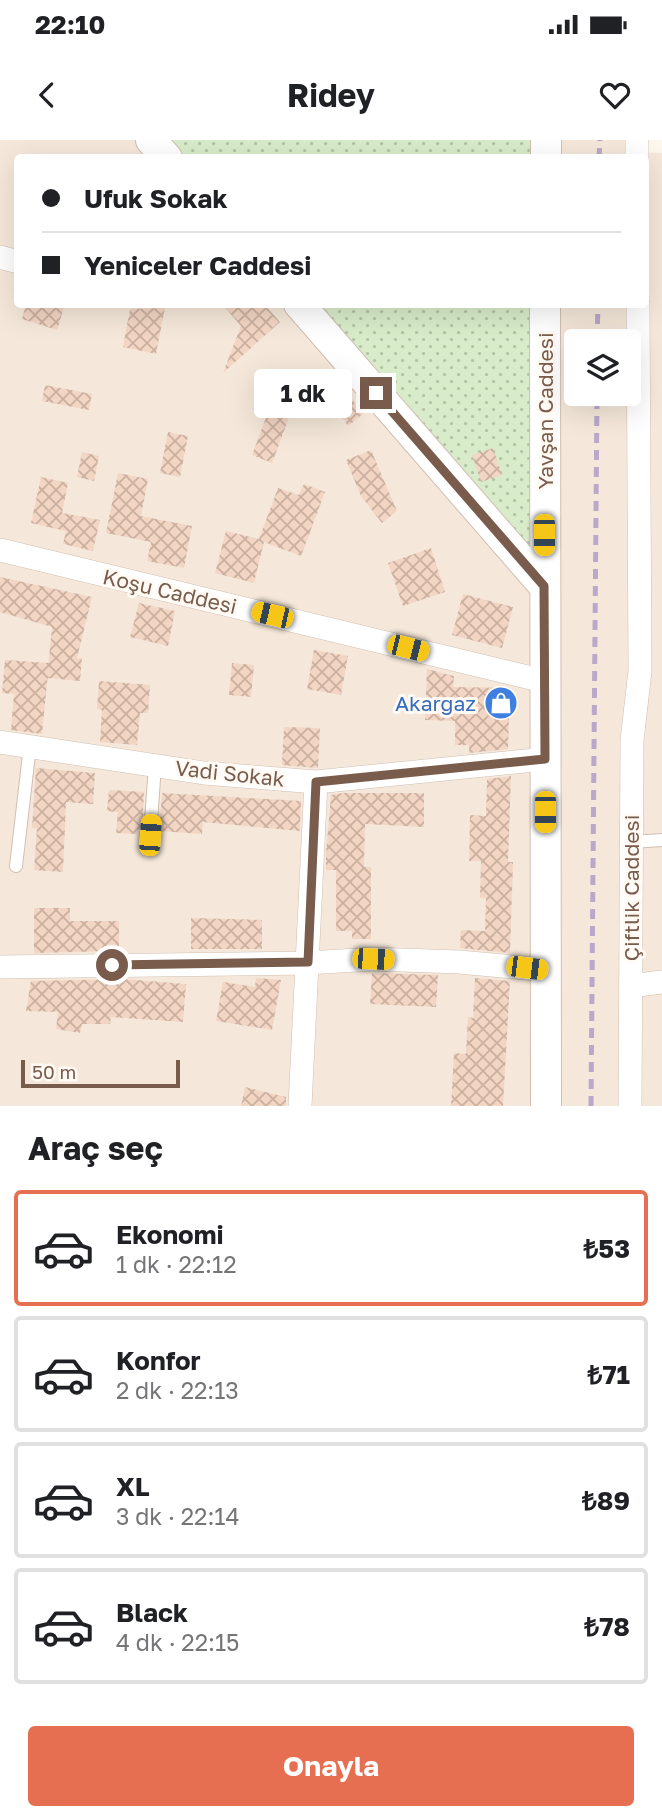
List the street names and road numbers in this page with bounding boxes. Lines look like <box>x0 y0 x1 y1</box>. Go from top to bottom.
street label: Yavşan Caddesi <box>532 332 558 490</box>
street label: Koşu Caddesi <box>100 563 240 619</box>
street label: Vadi Sokak <box>174 754 286 792</box>
street label: Çiftlik Caddesi <box>618 815 644 961</box>

